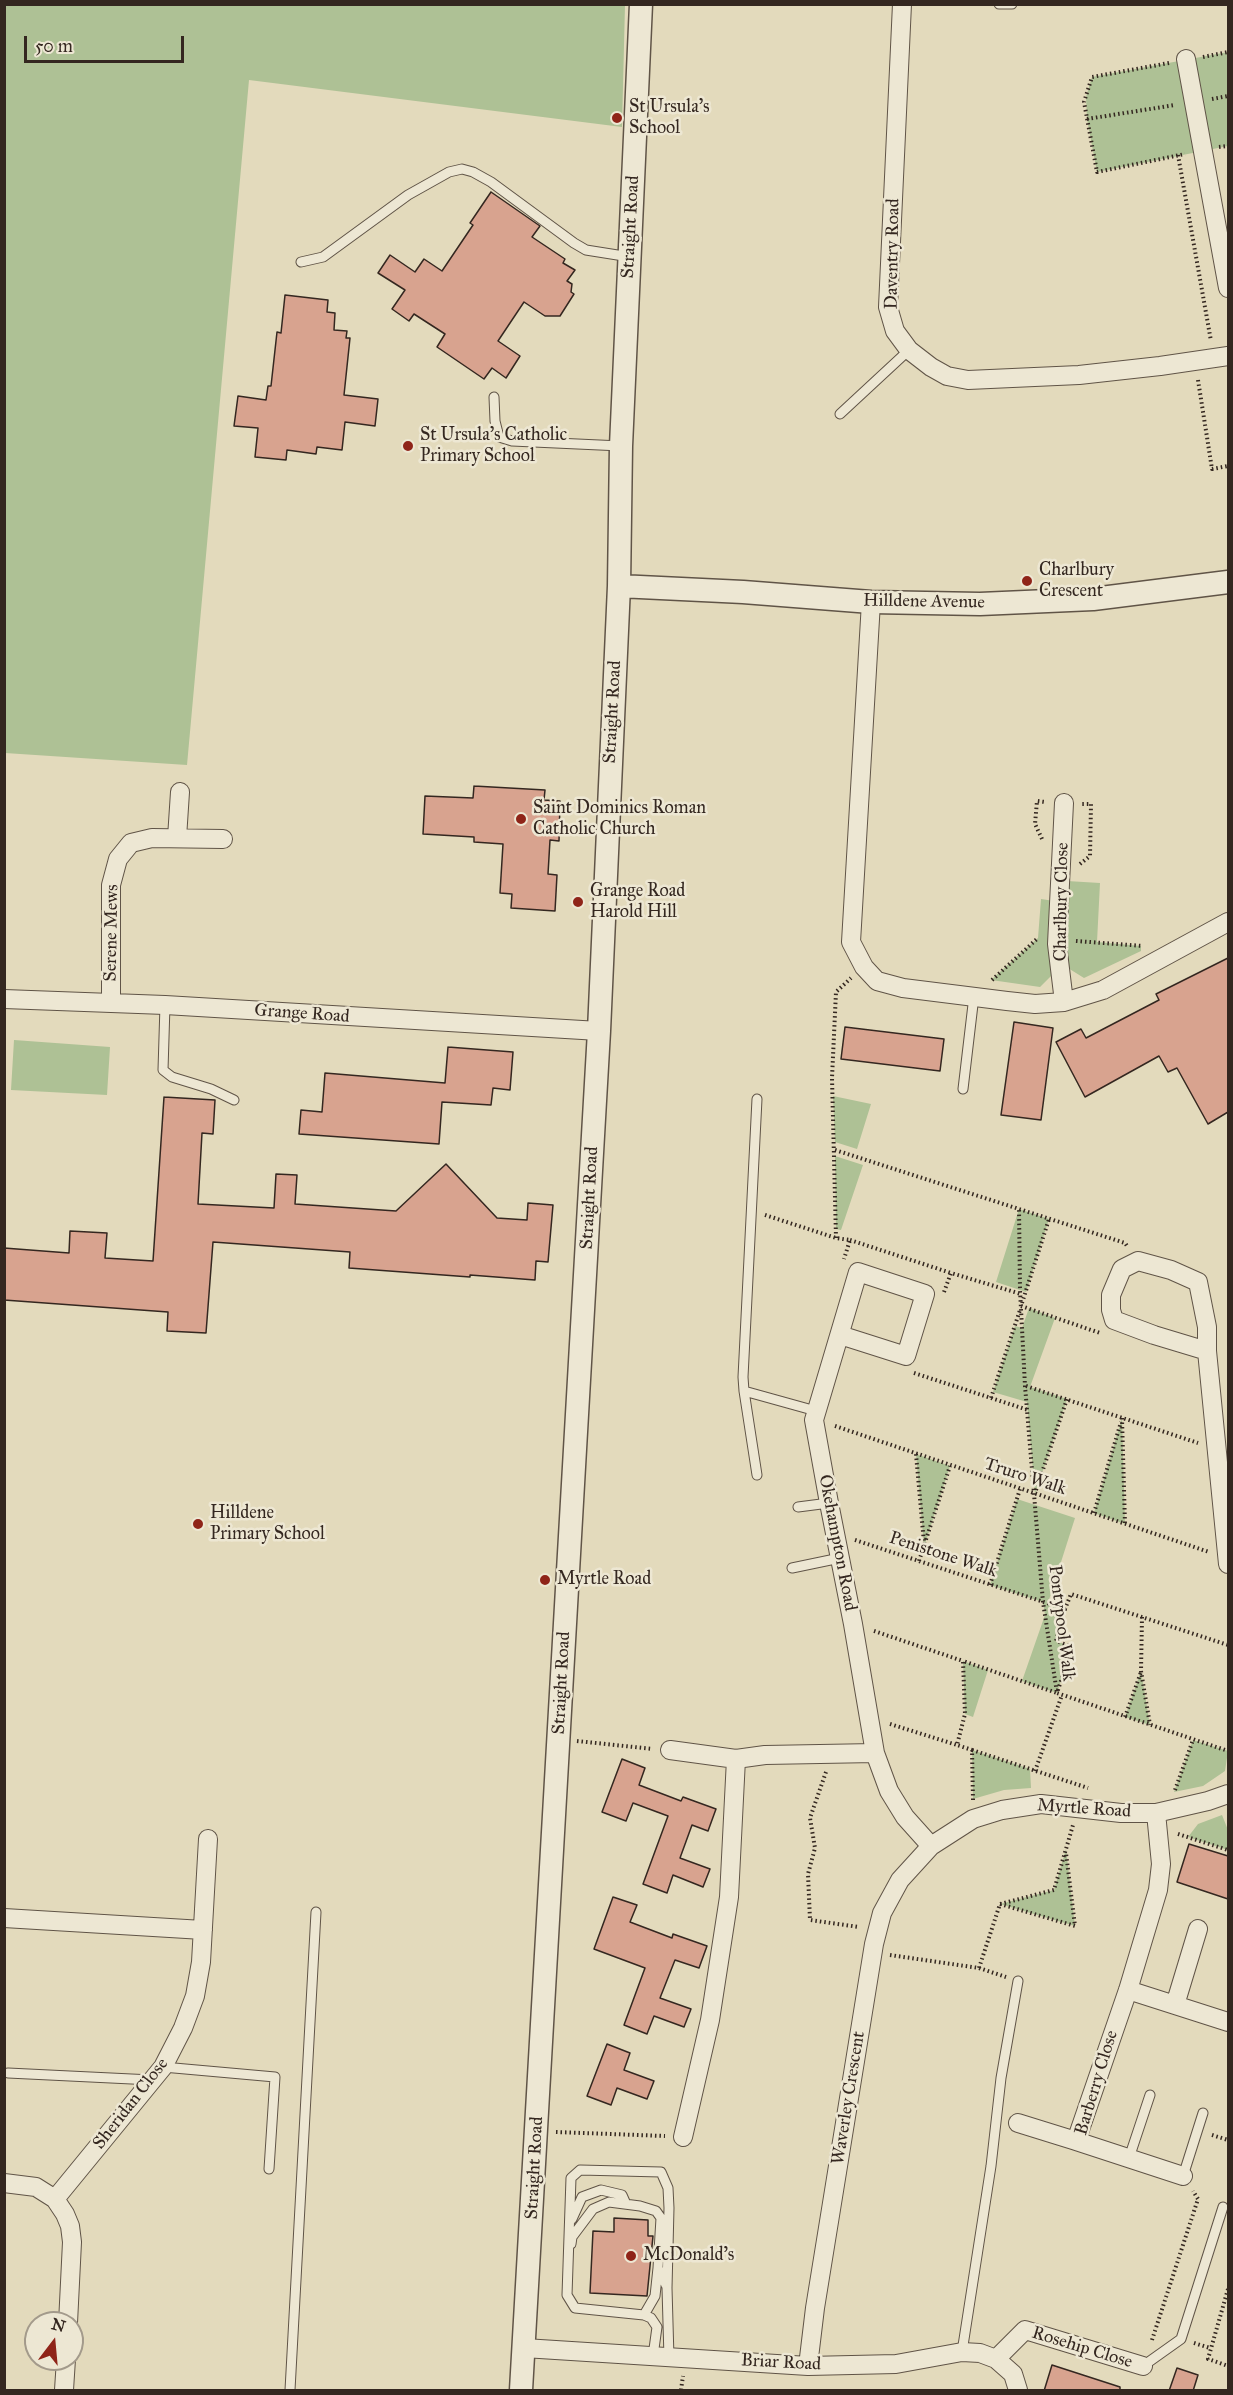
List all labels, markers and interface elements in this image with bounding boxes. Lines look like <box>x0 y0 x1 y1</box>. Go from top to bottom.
scale bar <box>27 24 188 62</box>
text: 50 m <box>35 35 73 57</box>
place label: St Ursula's School <box>629 97 710 140</box>
marker: St Ursula's School <box>610 111 624 125</box>
street label: Straight Road <box>618 175 644 279</box>
street label: Daventry Road <box>881 198 905 310</box>
place label: St Ursula's Catholic Primary School <box>420 425 567 468</box>
marker: St Ursula's Catholic Primary School <box>401 439 415 453</box>
place label: Charlbury Crescent <box>1039 560 1114 602</box>
marker: Charlbury Crescent <box>1020 574 1034 588</box>
street label: Hilldene Avenue <box>863 590 985 614</box>
street label: Straight Road <box>600 660 626 764</box>
place label: Saint Dominics Roman Catholic Church <box>533 798 706 840</box>
marker: Saint Dominics Roman Catholic Church <box>514 812 528 826</box>
street label: Charlbury Close <box>1050 842 1074 962</box>
place label: Grange Road Harold Hill <box>590 881 685 924</box>
street label: Serene Mews <box>100 884 124 982</box>
marker: Grange Road Harold Hill <box>571 895 585 909</box>
street label: Grange Road <box>254 1000 350 1028</box>
street label: Straight Road <box>577 1146 603 1250</box>
street label: Truro Walk <box>981 1454 1069 1500</box>
street label: Okehampton Road <box>813 1473 861 1613</box>
place label: Hilldene Primary School <box>210 1503 325 1546</box>
marker: Hilldene Primary School <box>191 1517 205 1531</box>
street label: Penistone Walk <box>886 1527 1000 1583</box>
street label: Pontypool Walk <box>1043 1564 1079 1682</box>
place label: Myrtle Road <box>557 1569 651 1591</box>
marker: Myrtle Road <box>538 1573 552 1587</box>
street label: Straight Road <box>549 1631 575 1735</box>
street label: Myrtle Road <box>1036 1795 1132 1823</box>
street label: Barberry Close <box>1071 2028 1123 2138</box>
street label: Waverley Crescent <box>828 2030 870 2166</box>
street label: Sheridan Close <box>89 2054 173 2154</box>
street label: Straight Road <box>522 2116 548 2220</box>
place label: McDonald's <box>643 2245 734 2267</box>
marker: McDonald's <box>624 2249 638 2263</box>
north arrow <box>24 2311 84 2371</box>
text: N <box>49 2314 68 2336</box>
street label: Rosehip Close <box>1029 2322 1135 2374</box>
street label: Briar Road <box>740 2350 822 2376</box>

